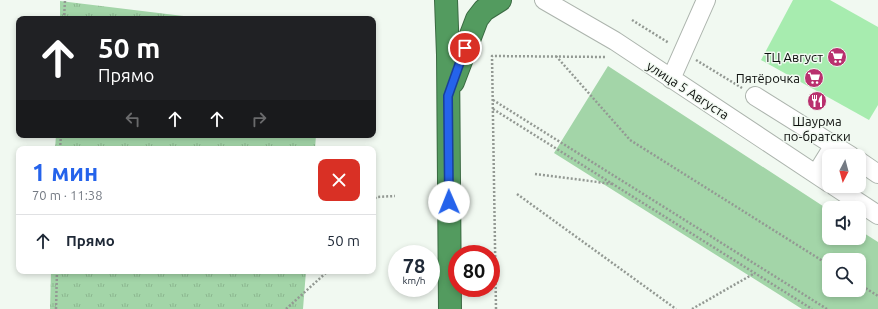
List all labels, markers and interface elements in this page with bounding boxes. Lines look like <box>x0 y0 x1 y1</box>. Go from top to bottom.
pin <box>448 31 482 65</box>
icon: ahead <box>32 32 84 84</box>
text: 50 m <box>98 32 160 63</box>
icon: arrive <box>454 37 476 59</box>
supermarket icon: ТЦ Август <box>826 46 848 68</box>
place label: ТЦ Август <box>764 50 823 64</box>
street label: улица 5 Августа <box>644 58 732 122</box>
text: Прямо <box>98 65 154 85</box>
supermarket icon: Пятёрочка <box>803 67 825 89</box>
place label: Пятёрочка <box>736 71 800 85</box>
restaurant icon: Шаурма по-братски <box>806 90 828 112</box>
icon: left <box>122 108 144 130</box>
icon: ahead <box>164 108 186 130</box>
icon: ahead <box>206 108 228 130</box>
icon: right <box>248 108 270 130</box>
place label: Шаурма по-братски <box>783 114 851 143</box>
north arrow <box>822 149 866 193</box>
map controls <box>822 149 866 297</box>
text: 1 мин <box>32 159 98 186</box>
button: close <box>318 159 360 201</box>
position arrow <box>428 181 470 223</box>
text: 70 m · 11:38 <box>32 188 103 202</box>
button: sound <box>822 201 866 245</box>
icon: ahead <box>32 230 54 252</box>
text: Прямо <box>66 232 115 249</box>
text: 50 m <box>327 232 360 249</box>
speed limit sign: 80 <box>448 245 500 297</box>
button: search <box>822 253 866 297</box>
text: 78 <box>403 254 425 277</box>
text: km/h <box>402 275 426 286</box>

